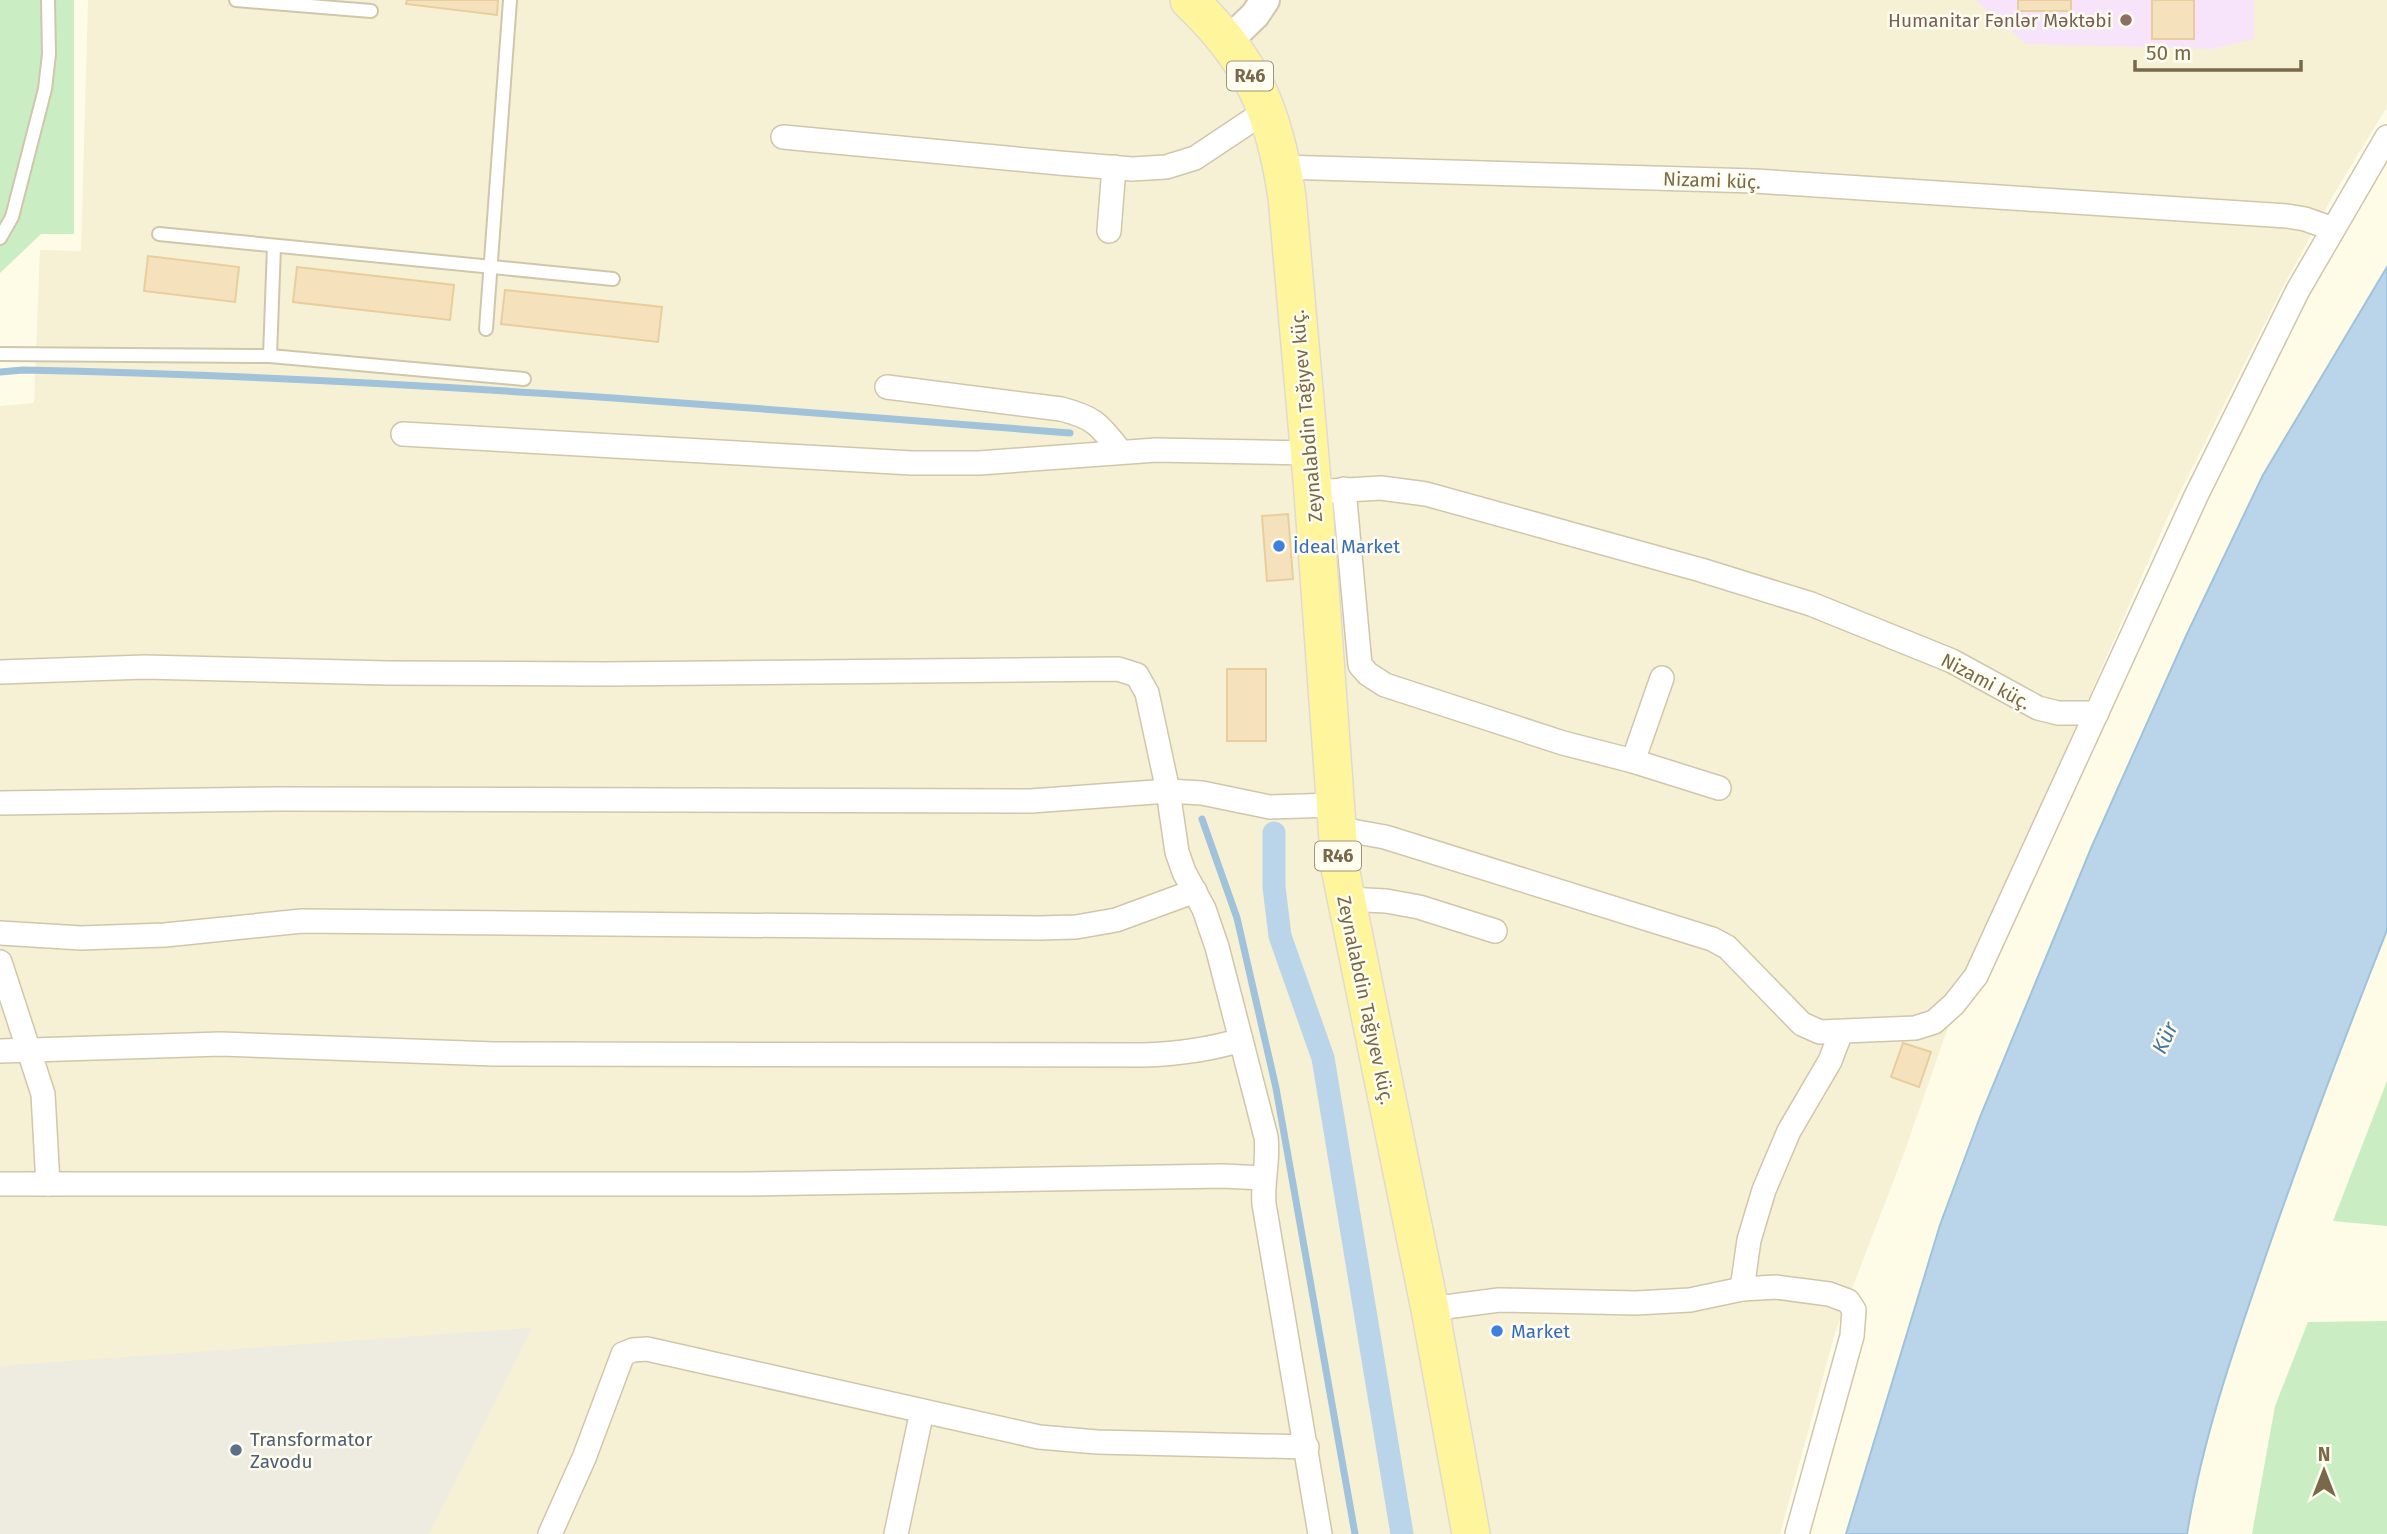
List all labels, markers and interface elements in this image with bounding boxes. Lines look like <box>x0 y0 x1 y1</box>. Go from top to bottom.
place label: Humanitar Fənlər Məktəbi <box>1888 9 2112 32</box>
marker: Humanitar Fənlər Məktəbi <box>2118 12 2134 28</box>
scale bar <box>2135 28 2301 72</box>
text: 50 m <box>2146 40 2192 66</box>
road number: R46 <box>1227 62 1273 90</box>
street label: Nizami küç. <box>1663 167 1761 194</box>
street label: Zeynalabdin Tağıyev küç. <box>1286 309 1327 523</box>
place label: İdeal Market <box>1293 535 1400 558</box>
marker: İdeal Market <box>1271 538 1287 554</box>
street label: Nizami küç. <box>1937 648 2034 715</box>
road number: R46 <box>1315 842 1361 870</box>
street label: Zeynalabdin Tağıyev küç. <box>1332 894 1399 1107</box>
water label: Kür <box>2146 1017 2184 1058</box>
place label: Market <box>1511 1320 1570 1343</box>
marker: Market <box>1489 1323 1505 1339</box>
place label: Transformator Zavodu <box>250 1428 373 1473</box>
north arrow <box>2289 1436 2359 1506</box>
marker: Transformator Zavodu <box>228 1442 244 1458</box>
text: N <box>2318 1443 2330 1466</box>

